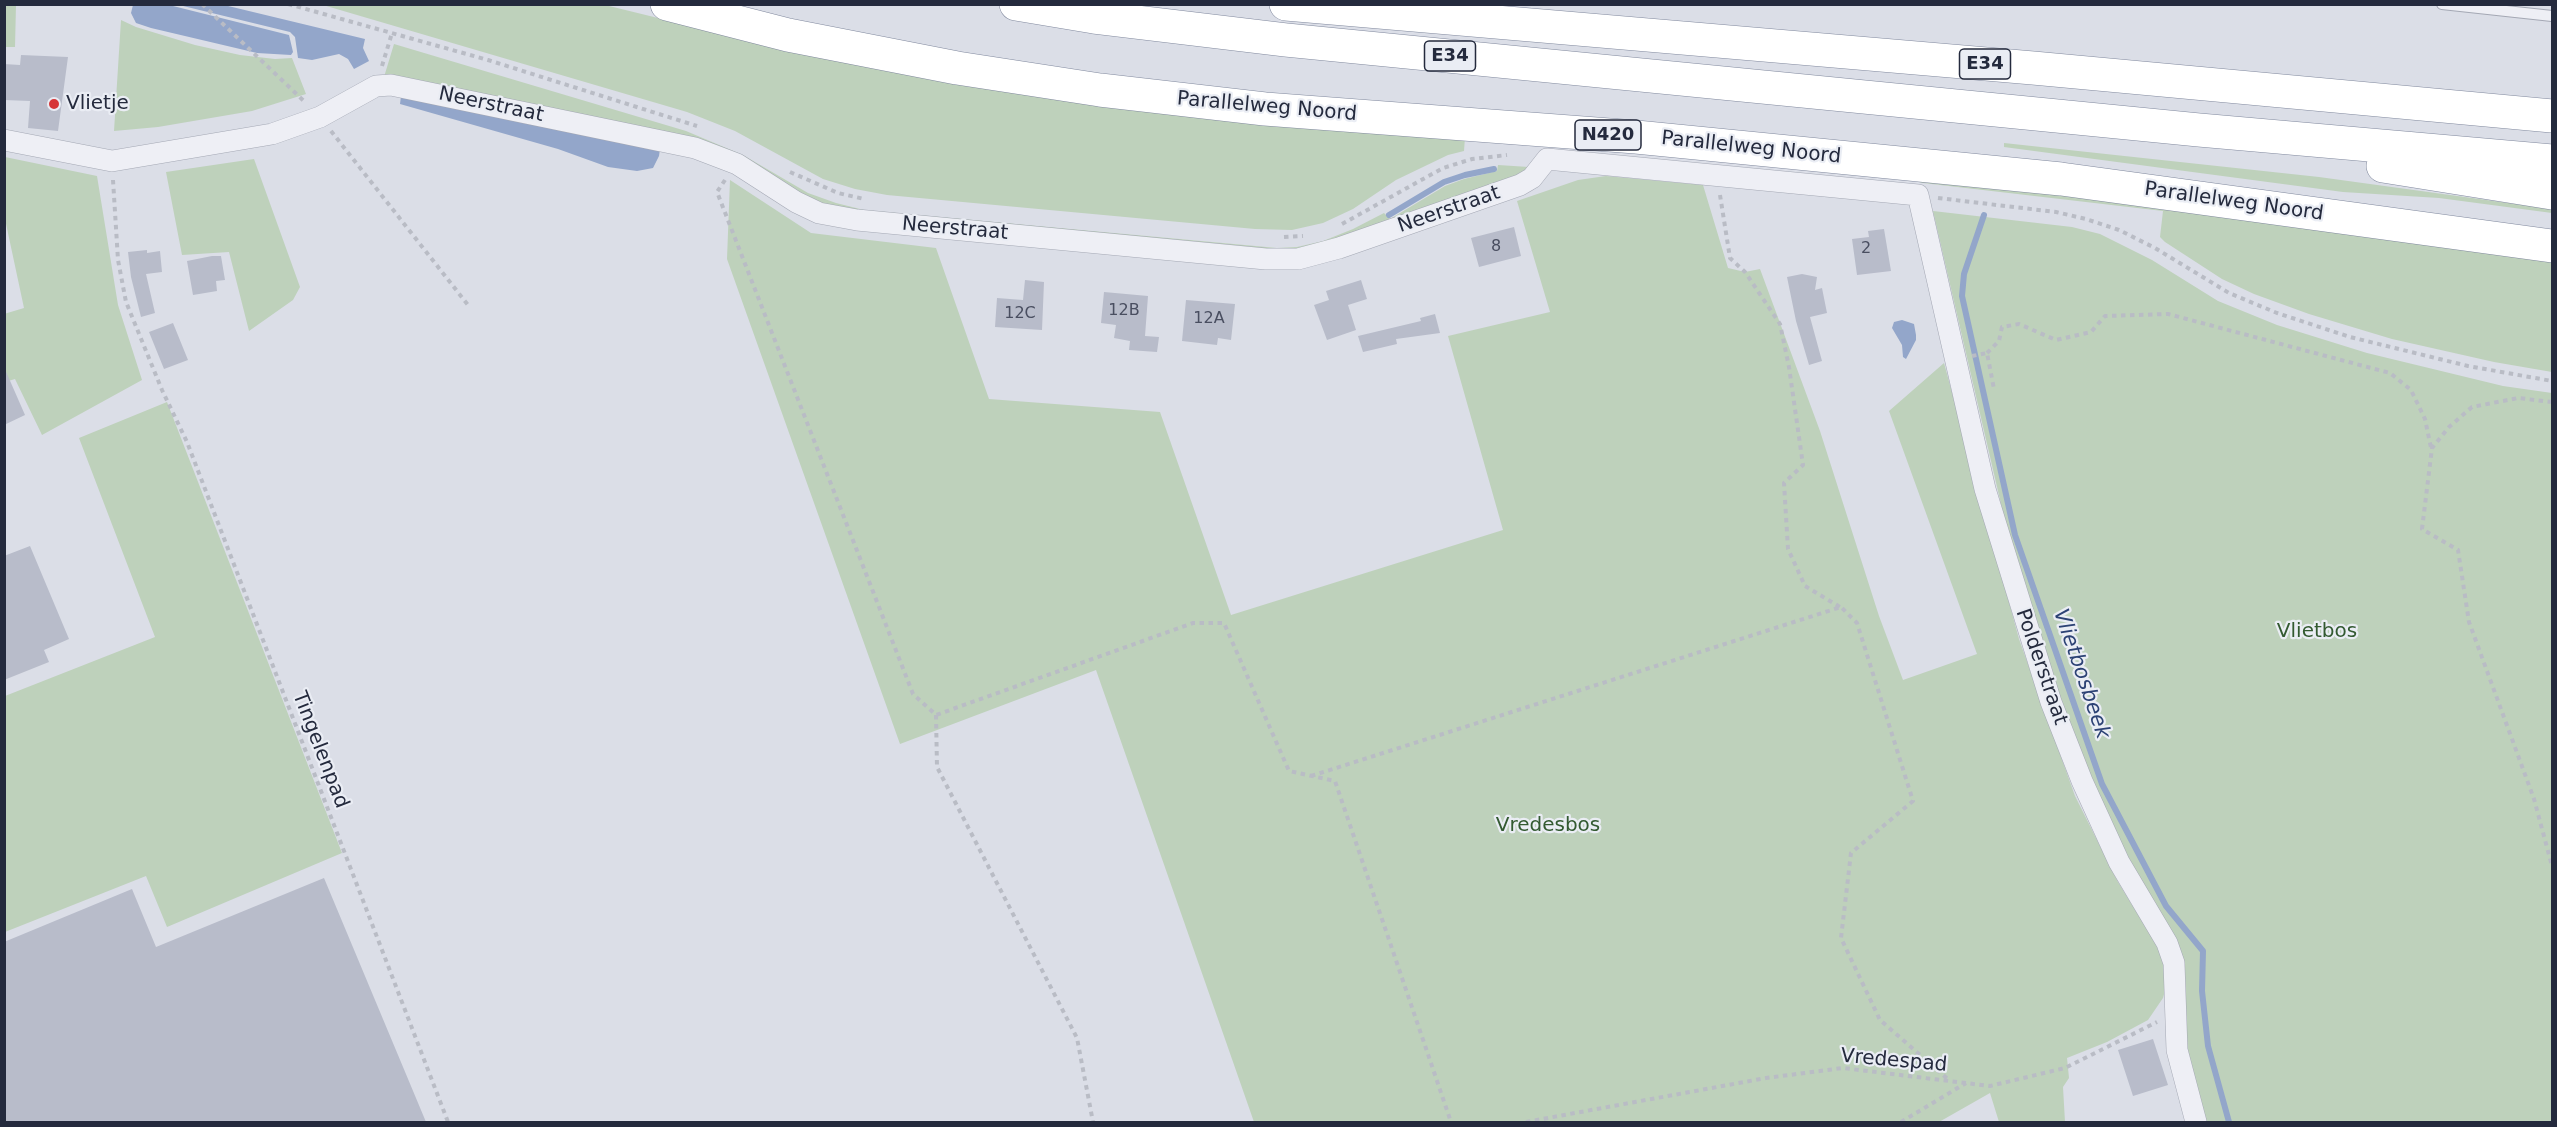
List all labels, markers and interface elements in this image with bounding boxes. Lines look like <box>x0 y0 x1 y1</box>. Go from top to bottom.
road number: E34 <box>1424 41 1476 71</box>
road number: E34 <box>1960 49 2010 79</box>
street label: Neerstraat <box>436 82 546 128</box>
street label: Parallelweg Noord <box>1176 87 1358 127</box>
place label: Vlietje <box>66 92 129 116</box>
marker: Vlietje <box>47 97 61 111</box>
road number: N420 <box>1575 120 1641 150</box>
street label: Parallelweg Noord <box>1660 127 1842 169</box>
street label: Parallelweg Noord <box>2143 178 2325 226</box>
street label: Neerstraat <box>1395 181 1503 239</box>
street label: Neerstraat <box>901 212 1009 246</box>
house number: 8 <box>1491 237 1501 257</box>
house number: 2 <box>1861 239 1871 259</box>
house number: 12B <box>1108 301 1140 321</box>
house number: 12C <box>1004 304 1036 324</box>
house number: 12A <box>1193 309 1225 329</box>
street label: Polderstraat <box>2010 606 2072 728</box>
water label: Vlietbosbeek <box>2047 606 2115 742</box>
park label: Vlietbos <box>2277 620 2357 644</box>
street label: Tingelenpad <box>287 688 353 812</box>
park label: Vredesbos <box>1496 814 1600 838</box>
street label: Vredespad <box>1840 1044 1948 1078</box>

